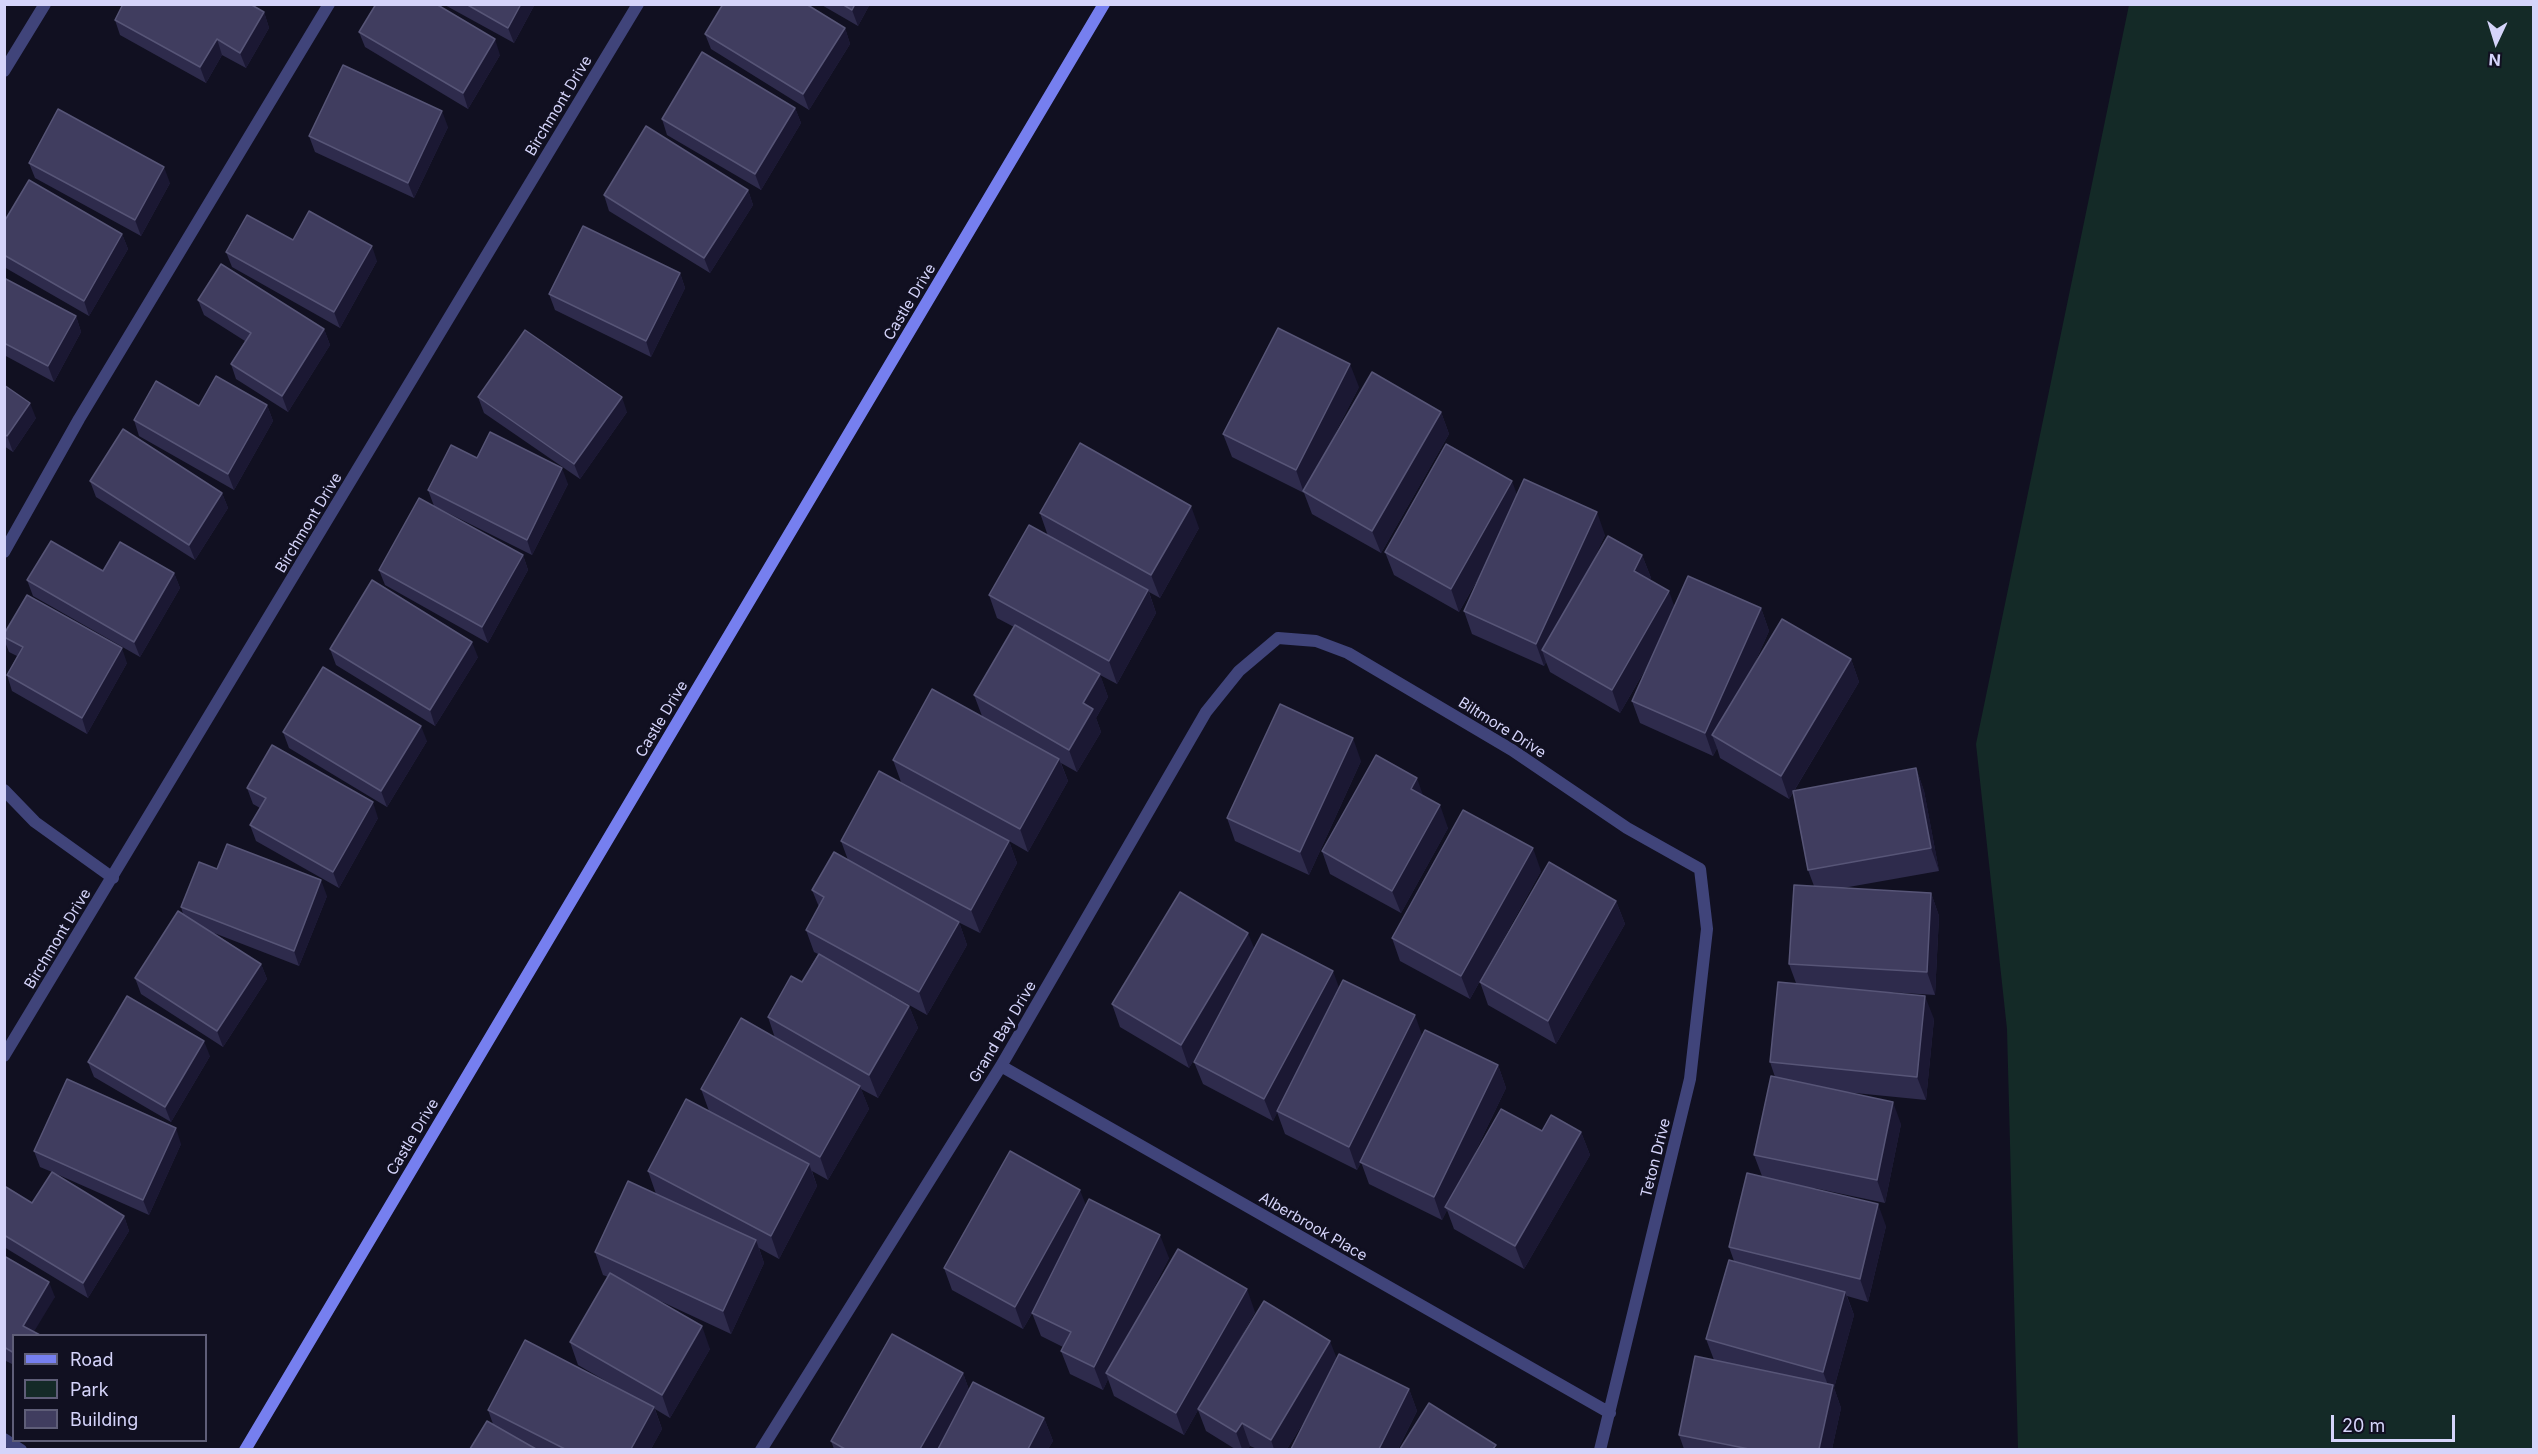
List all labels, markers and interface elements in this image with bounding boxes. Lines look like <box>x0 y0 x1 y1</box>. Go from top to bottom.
north arrow <box>2466 12 2526 72</box>
text: N <box>2488 50 2502 70</box>
street label: Birchmont Drive <box>522 53 596 159</box>
street label: Castle Drive <box>880 260 940 344</box>
street label: Birchmont Drive <box>272 470 346 576</box>
street label: Castle Drive <box>632 677 692 761</box>
street label: Biltmore Drive <box>1455 694 1549 762</box>
street label: Birchmont Drive <box>21 886 95 992</box>
street label: Grand Bay Drive <box>966 978 1040 1086</box>
street label: Castle Drive <box>383 1095 443 1179</box>
street label: Teton Drive <box>1637 1116 1675 1200</box>
street label: Alberbrook Place <box>1256 1189 1370 1265</box>
legend <box>12 1334 207 1442</box>
text: Road <box>70 1349 113 1370</box>
text: Park <box>70 1379 109 1400</box>
scale bar <box>2334 1403 2458 1441</box>
text: Building <box>70 1409 138 1430</box>
text: 20 m <box>2342 1415 2385 1436</box>

